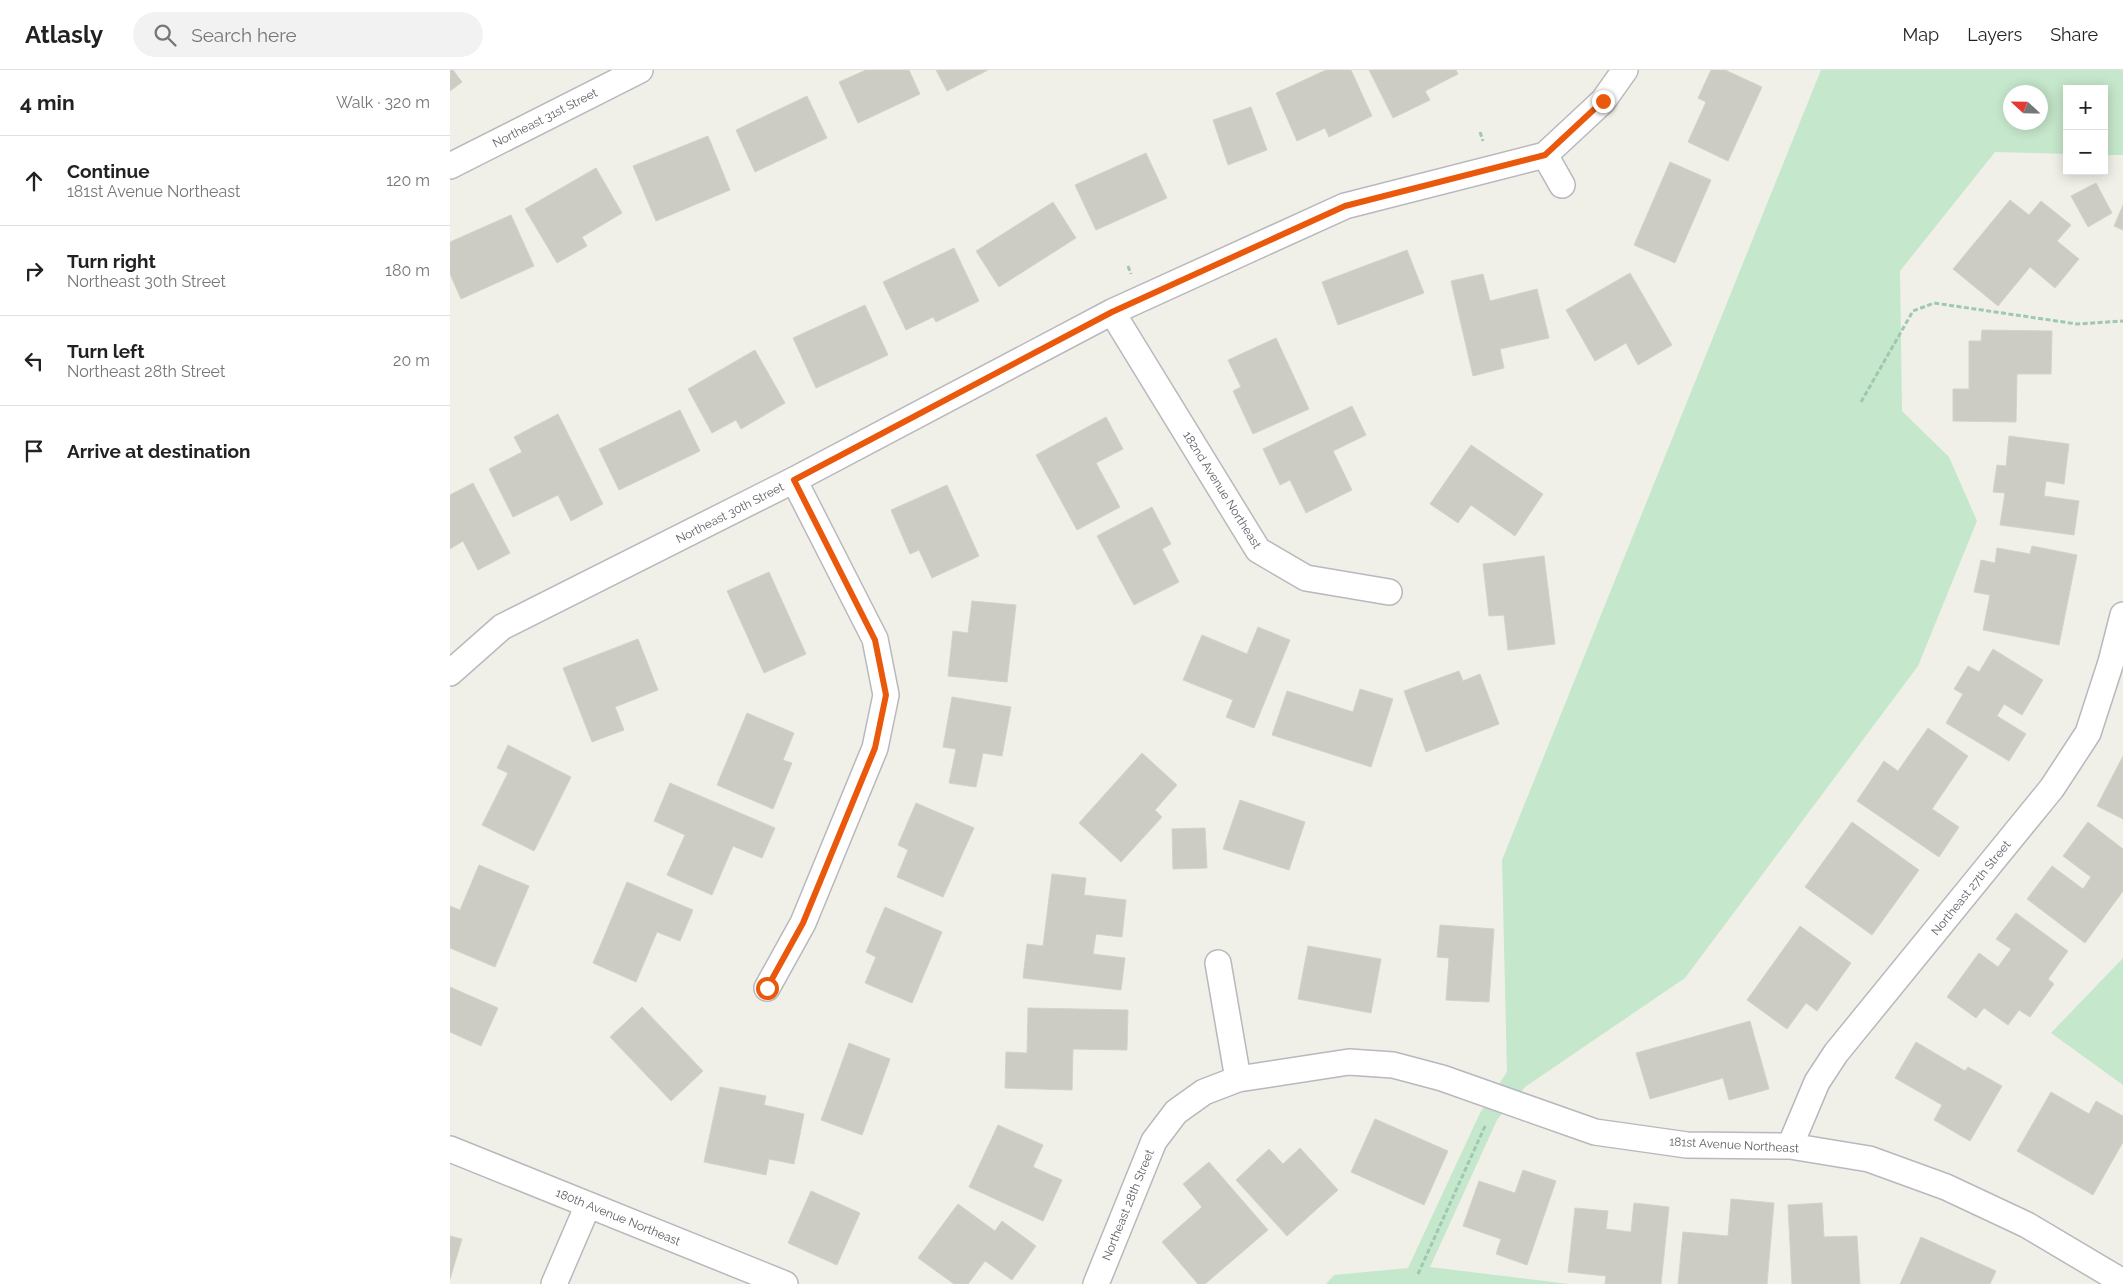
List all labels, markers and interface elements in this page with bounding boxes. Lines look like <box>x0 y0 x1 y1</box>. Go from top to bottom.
search box <box>133 12 483 57</box>
text: Atlasly <box>25 20 103 49</box>
icon: search <box>151 21 179 49</box>
text: Search here <box>191 24 297 46</box>
text: Map <box>1903 24 1939 45</box>
text: Layers <box>1967 24 2022 45</box>
text: Share <box>2050 24 2098 45</box>
north arrow <box>2003 85 2048 130</box>
map controls <box>2063 85 2108 175</box>
button: + <box>2063 85 2108 130</box>
street label: Northeast 31st Street <box>490 86 600 150</box>
text: 4 min <box>20 90 75 115</box>
route end <box>1592 90 1615 113</box>
text: Walk · 320 m <box>336 93 430 112</box>
button: − <box>2063 130 2108 175</box>
text: Continue <box>67 160 150 182</box>
icon: ahead <box>20 167 48 195</box>
text: 120 m <box>386 171 430 190</box>
text: 181st Avenue Northeast <box>67 182 240 201</box>
text: Turn right <box>67 250 156 272</box>
icon: right <box>20 257 48 285</box>
text: 180 m <box>385 261 430 280</box>
text: Northeast 30th Street <box>67 272 226 291</box>
text: Turn left <box>67 340 144 362</box>
icon: left <box>20 347 48 375</box>
text: 20 m <box>393 351 430 370</box>
text: Northeast 28th Street <box>67 362 225 381</box>
street label: 182nd Avenue Northeast <box>1180 429 1264 551</box>
icon: arrive <box>20 437 48 465</box>
text: Arrive at destination <box>67 440 251 462</box>
street label: Northeast 30th Street <box>674 480 786 546</box>
street label: Northeast 27th Street <box>1928 838 2014 938</box>
route start <box>756 977 779 1000</box>
street label: 181st Avenue Northeast <box>1669 1135 1799 1155</box>
street label: Northeast 28th Street <box>1099 1147 1157 1263</box>
street label: 180th Avenue Northeast <box>554 1186 682 1248</box>

